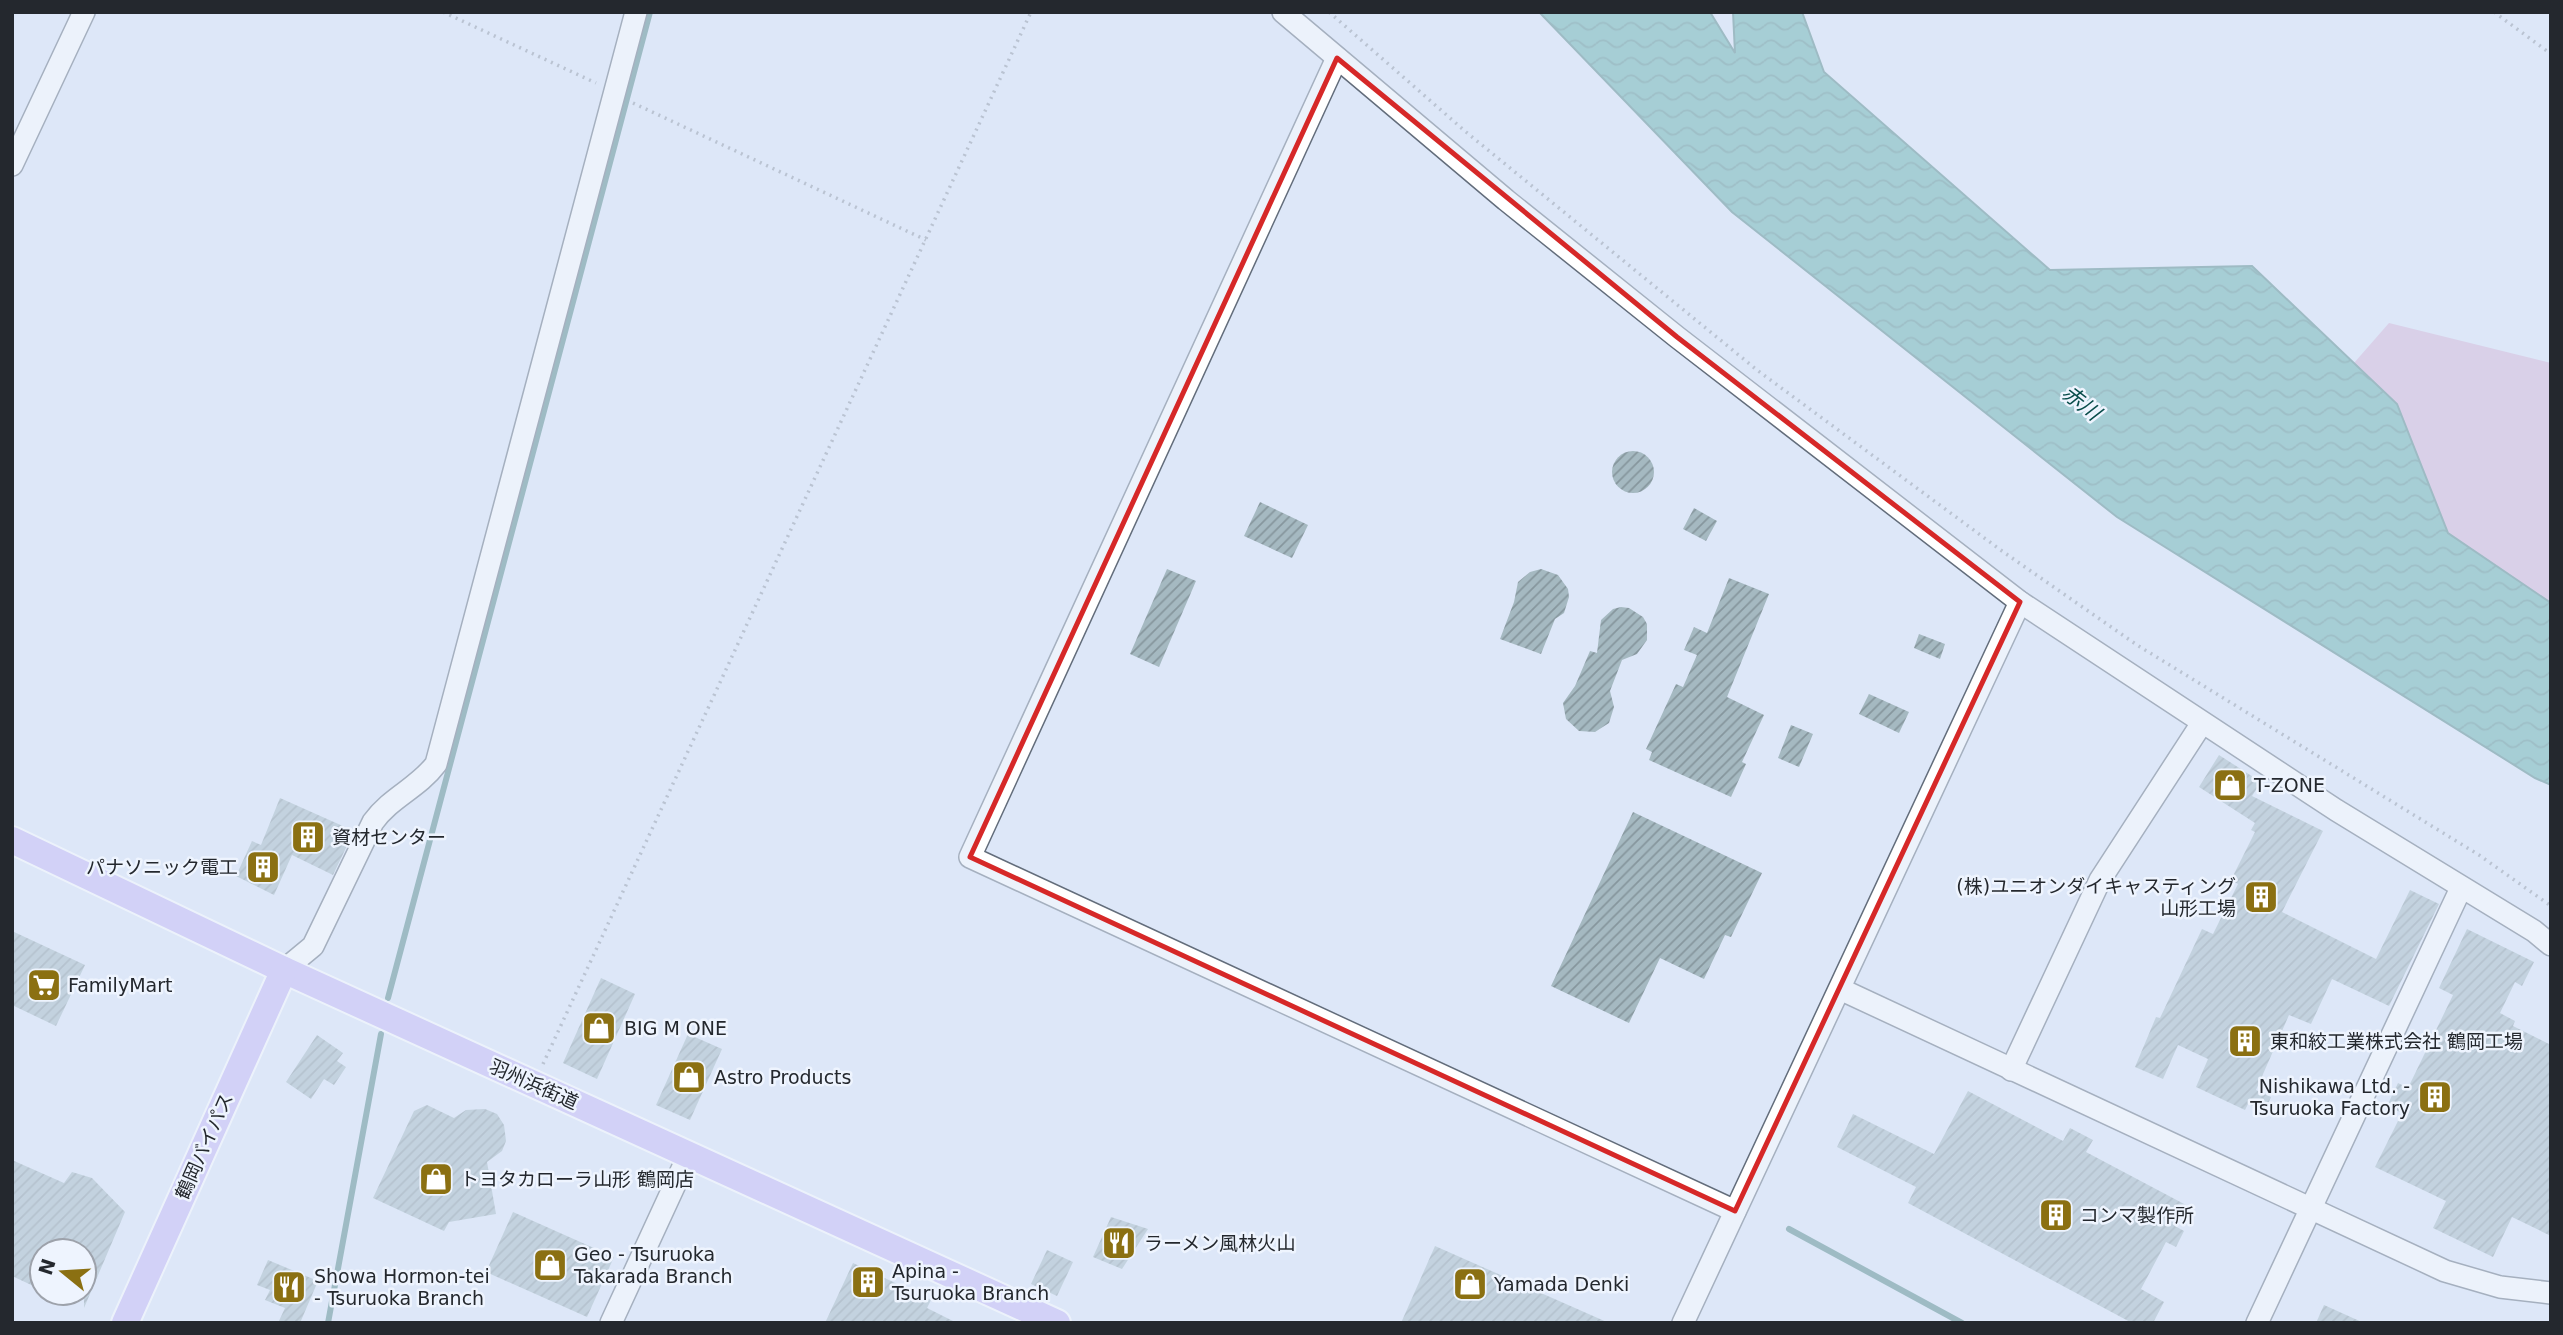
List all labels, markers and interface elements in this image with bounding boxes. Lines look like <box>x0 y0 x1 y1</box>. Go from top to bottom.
water label: 赤川 <box>2057 381 2107 427</box>
shop icon: T-ZONE <box>2211 766 2249 804</box>
place label: T-ZONE <box>2253 774 2325 796</box>
building icon: 資材センター <box>289 818 327 856</box>
place label: 資材センター <box>332 826 446 848</box>
building icon: パナソニック電工 <box>244 848 282 886</box>
place label: パナソニック電工 <box>86 856 238 878</box>
place label: (株)ユニオンダイキャスティング 山形工場 <box>1956 875 2236 919</box>
building icon: (株)ユニオンダイキャスティング 山形工場 <box>2242 878 2280 916</box>
supermarket icon: FamilyMart <box>25 966 63 1004</box>
place label: FamilyMart <box>68 974 172 996</box>
shop icon: BIG M ONE <box>580 1009 618 1047</box>
place label: BIG M ONE <box>624 1017 727 1039</box>
building icon: 東和絞工業株式会社 鶴岡工場 <box>2226 1022 2264 1060</box>
place label: 東和絞工業株式会社 鶴岡工場 <box>2270 1030 2523 1052</box>
street label: 羽州浜街道 <box>486 1055 582 1113</box>
shop icon: Astro Products <box>670 1058 708 1096</box>
place label: Astro Products <box>714 1066 851 1088</box>
place label: Nishikawa Ltd. - Tsuruoka Factory <box>2249 1075 2410 1119</box>
building icon: Nishikawa Ltd. - Tsuruoka Factory <box>2416 1078 2454 1116</box>
street label: 鶴岡バイパス <box>171 1090 237 1202</box>
shop icon: トヨタカローラ山形 鶴岡店 <box>417 1160 455 1198</box>
place label: トヨタカローラ山形 鶴岡店 <box>460 1168 694 1190</box>
building icon: コンマ製作所 <box>2037 1196 2075 1234</box>
place label: コンマ製作所 <box>2080 1204 2194 1226</box>
restaurant icon: ラーメン風林火山 <box>1100 1224 1138 1262</box>
place label: ラーメン風林火山 <box>1144 1232 1295 1254</box>
north arrow <box>28 1237 98 1307</box>
place label: Geo - Tsuruoka Takarada Branch <box>573 1243 733 1287</box>
shop icon: Geo - Tsuruoka Takarada Branch <box>531 1246 569 1284</box>
text: N <box>34 1256 60 1278</box>
place label: Apina - Tsuruoka Branch <box>891 1260 1049 1304</box>
building icon: Apina - Tsuruoka Branch <box>849 1263 887 1301</box>
place label: Showa Hormon-tei - Tsuruoka Branch <box>314 1265 490 1309</box>
shop icon: Yamada Denki <box>1451 1265 1489 1303</box>
restaurant icon: Showa Hormon-tei - Tsuruoka Branch <box>270 1268 308 1306</box>
place label: Yamada Denki <box>1493 1273 1629 1295</box>

